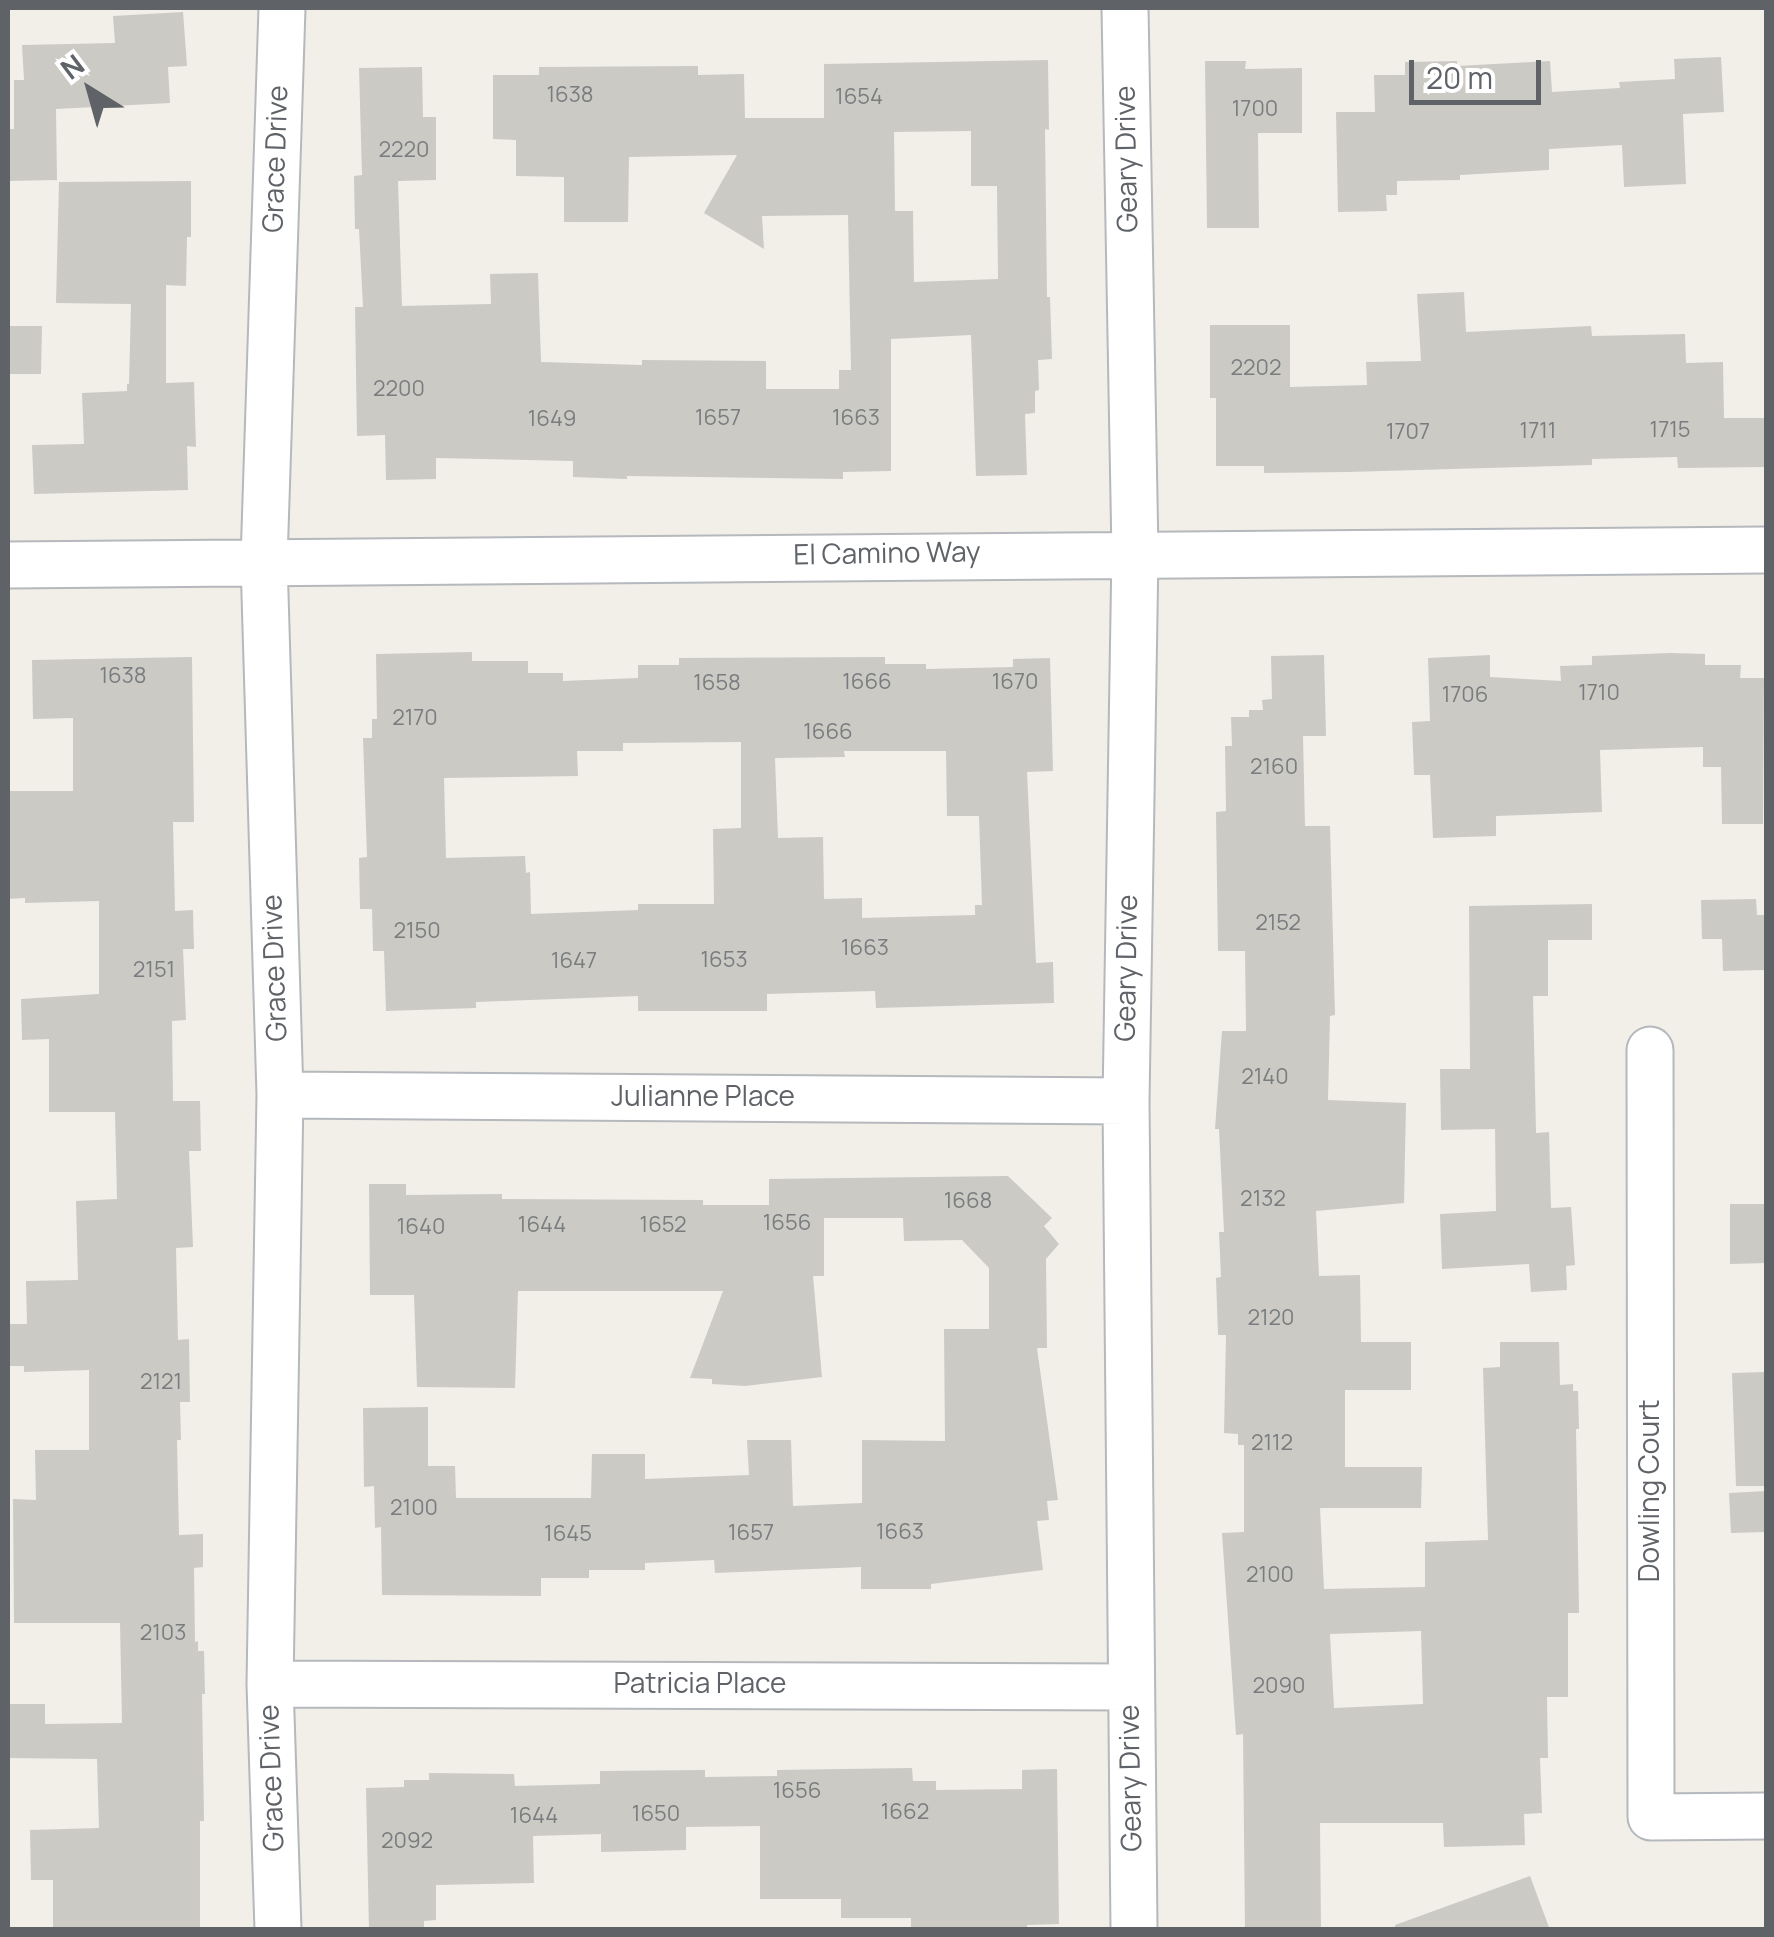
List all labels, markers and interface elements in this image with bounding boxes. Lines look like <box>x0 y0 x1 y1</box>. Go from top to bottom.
north arrow <box>40 40 140 140</box>
scale bar <box>1414 40 1546 102</box>
text: N <box>52 45 91 87</box>
text: 20 m <box>1426 57 1493 98</box>
house number: 1638 <box>546 83 594 109</box>
street label: Grace Drive <box>258 85 296 233</box>
house number: 1654 <box>835 85 883 111</box>
street label: Geary Drive <box>1110 85 1146 233</box>
house number: 1700 <box>1232 97 1278 123</box>
house number: 2220 <box>378 138 430 164</box>
house number: 2202 <box>1230 356 1282 382</box>
house number: 2200 <box>373 377 425 403</box>
house number: 1657 <box>695 406 741 432</box>
house number: 1663 <box>832 406 880 432</box>
house number: 1649 <box>528 407 576 433</box>
house number: 1715 <box>1650 418 1690 444</box>
house number: 1711 <box>1520 419 1556 445</box>
house number: 1707 <box>1386 420 1430 446</box>
street label: El Camino Way <box>793 537 981 573</box>
house number: 1638 <box>99 664 147 690</box>
house number: 1666 <box>842 670 892 696</box>
house number: 1670 <box>992 670 1038 696</box>
house number: 1658 <box>693 671 741 697</box>
house number: 1710 <box>1578 681 1620 707</box>
house number: 1706 <box>1442 683 1488 709</box>
house number: 2170 <box>392 706 438 732</box>
house number: 1666 <box>803 720 853 746</box>
house number: 2160 <box>1250 755 1298 781</box>
street label: Grace Drive <box>257 894 295 1042</box>
street label: Geary Drive <box>1110 894 1146 1042</box>
house number: 2152 <box>1255 911 1301 937</box>
house number: 2150 <box>393 919 441 945</box>
house number: 1663 <box>841 936 889 962</box>
house number: 1653 <box>700 948 748 974</box>
house number: 1647 <box>551 949 597 975</box>
house number: 2151 <box>133 958 175 984</box>
house number: 2140 <box>1241 1065 1289 1091</box>
street label: Julianne Place <box>611 1081 795 1115</box>
house number: 2132 <box>1240 1187 1286 1213</box>
house number: 1668 <box>944 1189 992 1215</box>
house number: 1656 <box>763 1211 811 1237</box>
house number: 1644 <box>518 1213 566 1239</box>
house number: 1652 <box>640 1213 686 1239</box>
house number: 1640 <box>397 1215 445 1241</box>
house number: 2120 <box>1247 1306 1295 1332</box>
house number: 2121 <box>140 1370 182 1396</box>
street label: Dowling Court <box>1634 1400 1668 1582</box>
house number: 2112 <box>1251 1431 1293 1457</box>
house number: 2100 <box>390 1496 438 1522</box>
house number: 1663 <box>876 1520 924 1546</box>
house number: 1657 <box>728 1521 774 1547</box>
house number: 1645 <box>544 1522 592 1548</box>
house number: 2100 <box>1246 1563 1294 1589</box>
house number: 2103 <box>140 1621 186 1647</box>
street label: Patricia Place <box>614 1668 786 1702</box>
house number: 2090 <box>1252 1674 1306 1700</box>
street label: Grace Drive <box>254 1704 292 1852</box>
street label: Geary Drive <box>1114 1704 1150 1852</box>
house number: 1656 <box>773 1779 821 1805</box>
house number: 1662 <box>881 1800 929 1826</box>
house number: 1650 <box>632 1802 680 1828</box>
house number: 1644 <box>510 1804 558 1830</box>
house number: 2092 <box>381 1829 433 1855</box>

